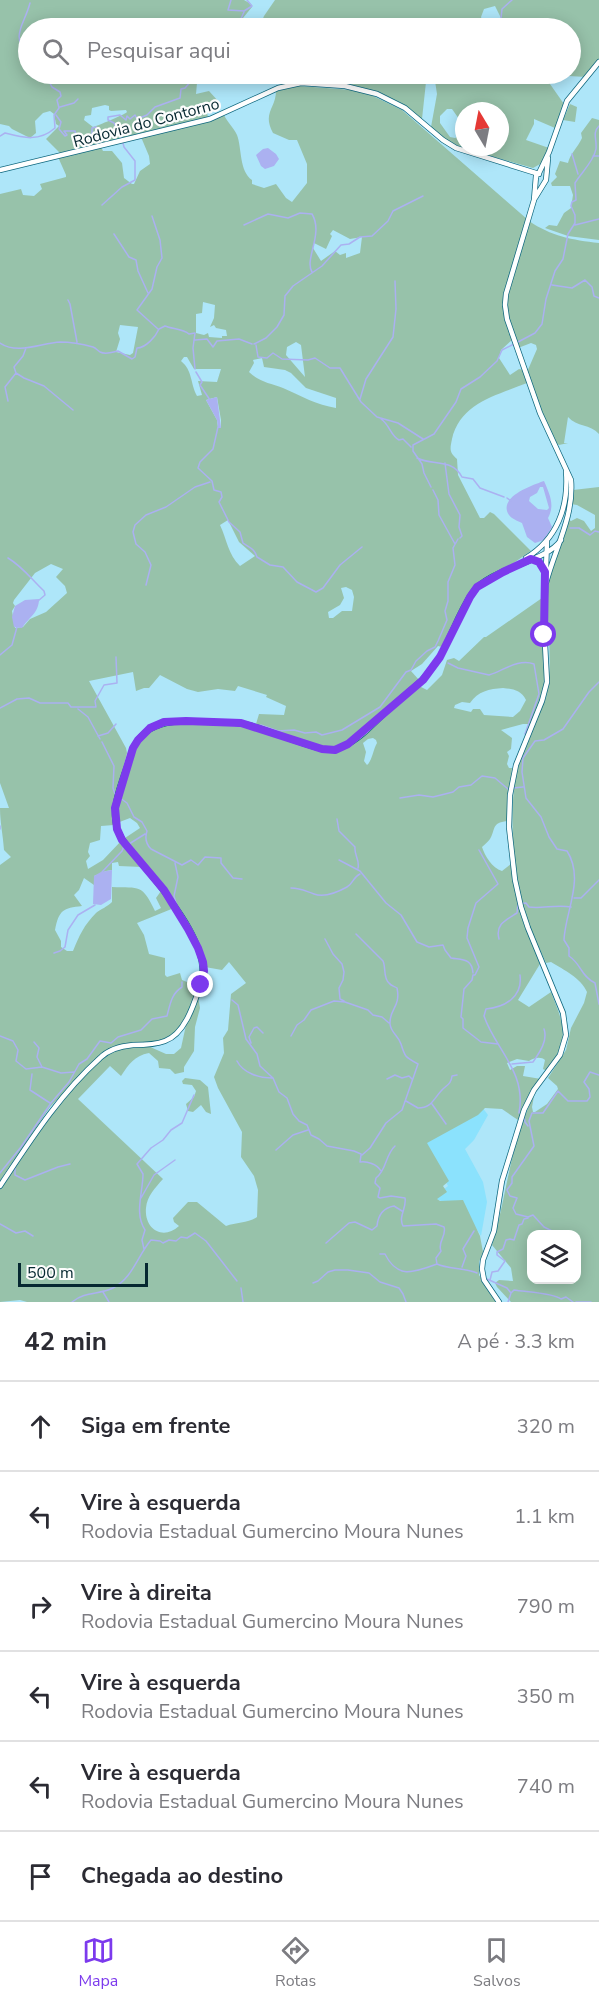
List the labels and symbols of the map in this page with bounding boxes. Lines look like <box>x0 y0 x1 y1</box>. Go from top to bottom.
street label: Rodovia do Contorno <box>71 93 222 153</box>
north arrow <box>455 102 509 156</box>
route start <box>530 621 556 647</box>
route end <box>187 971 213 997</box>
scale bar <box>18 1260 148 1288</box>

